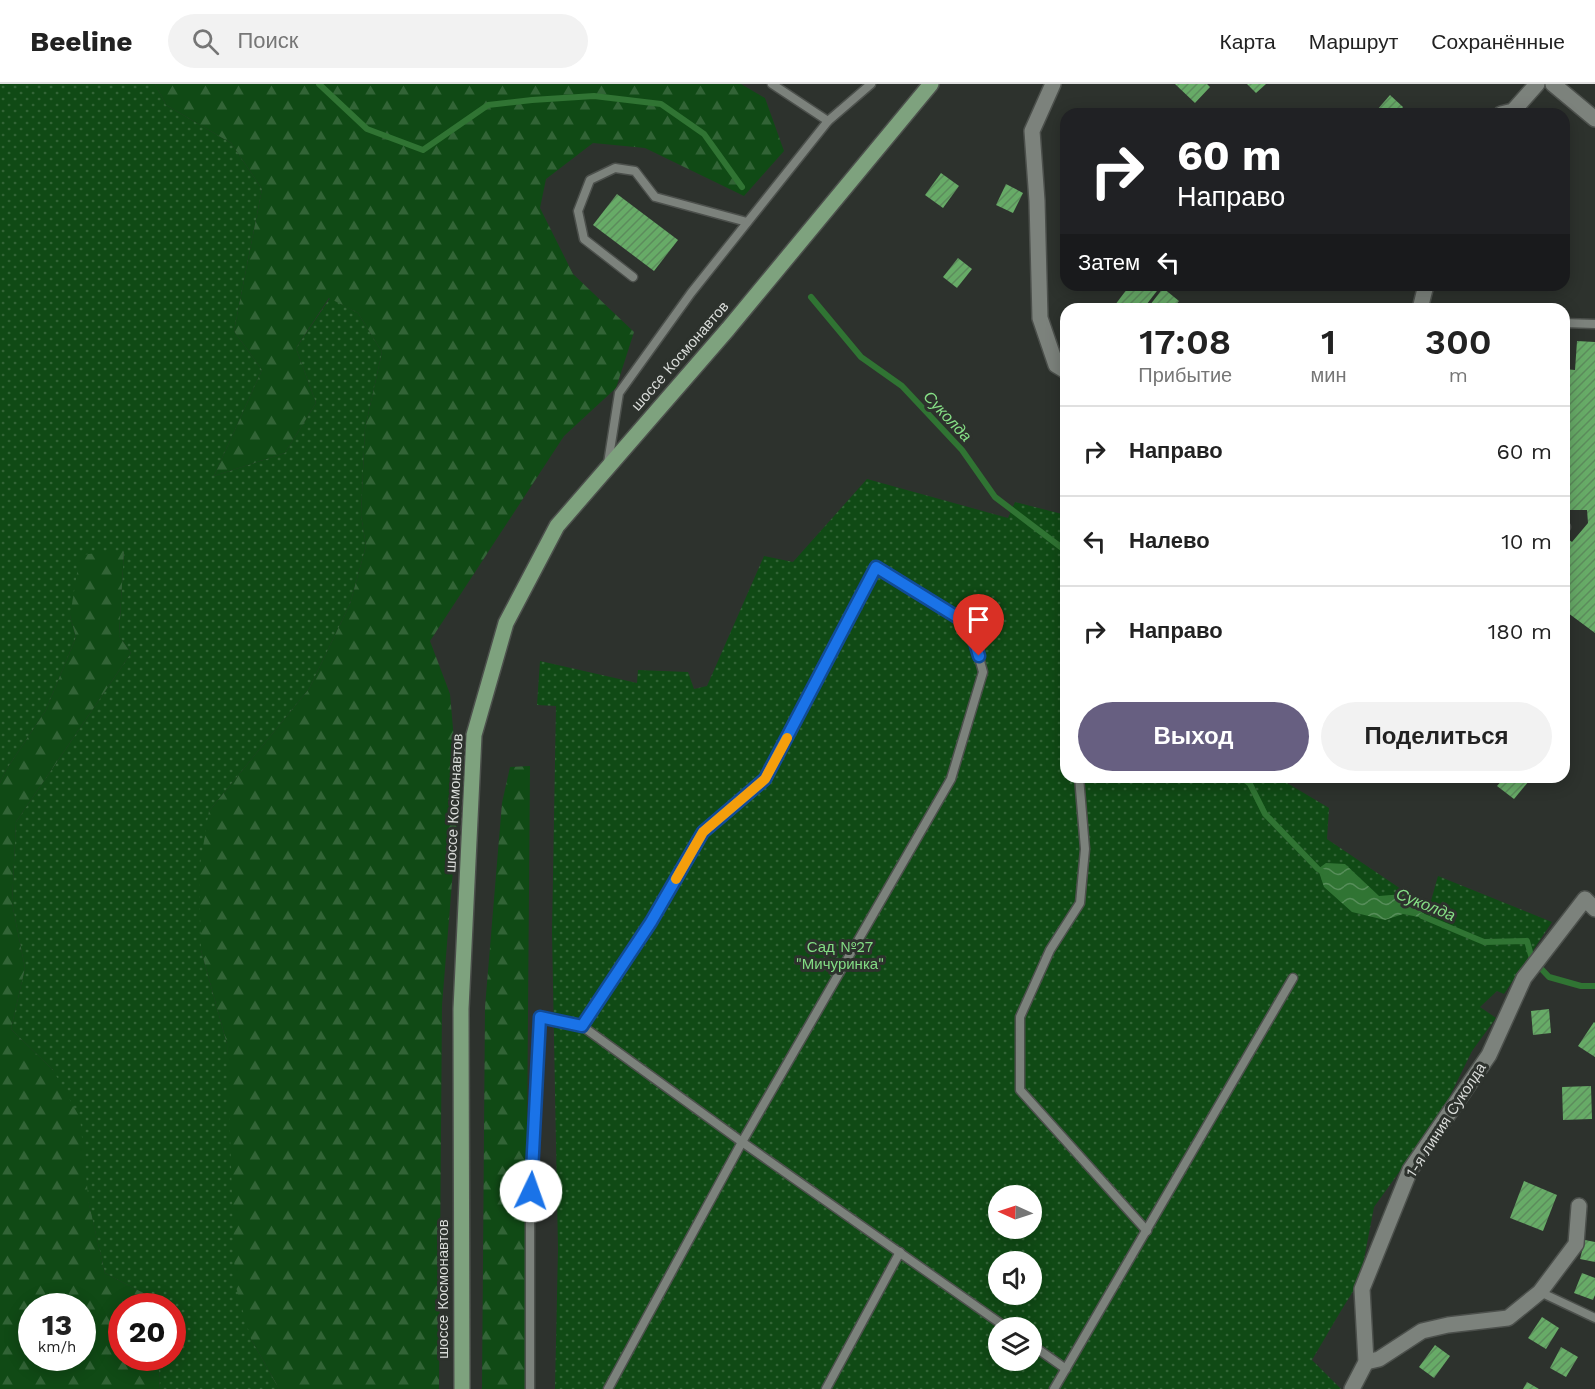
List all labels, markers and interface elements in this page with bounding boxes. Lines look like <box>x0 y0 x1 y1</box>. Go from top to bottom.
search box <box>168 14 588 68</box>
text: Beeline <box>30 25 132 58</box>
icon: search <box>189 25 222 58</box>
text: Поиск <box>237 28 298 53</box>
text: Карта <box>1220 29 1276 54</box>
text: Маршрут <box>1309 29 1398 54</box>
text: Сохранённые <box>1431 29 1565 54</box>
text: 60 m <box>1177 131 1281 180</box>
icon: right <box>1078 132 1156 210</box>
text: Направо <box>1177 181 1285 213</box>
icon: left <box>1152 246 1185 279</box>
text: Затем <box>1078 250 1140 275</box>
street label: шоссе Космонавтов <box>627 297 733 414</box>
text: 17:08 <box>1139 321 1231 363</box>
text: 1 <box>1321 321 1336 363</box>
text: 300 <box>1425 321 1492 363</box>
text: Прибытие <box>1138 363 1232 387</box>
text: мин <box>1311 363 1346 387</box>
text: m <box>1449 363 1468 387</box>
water label: Суколда <box>919 387 976 446</box>
icon: right <box>1078 435 1111 468</box>
text: Направо <box>1129 438 1223 463</box>
text: 60 m <box>1496 439 1552 464</box>
icon: left <box>1078 525 1111 558</box>
text: Налево <box>1129 528 1210 553</box>
text: 10 m <box>1501 529 1552 554</box>
pin <box>953 594 1004 656</box>
icon: arrive <box>962 603 995 636</box>
icon: right <box>1078 615 1111 648</box>
text: Направо <box>1129 618 1223 643</box>
text: 180 m <box>1488 619 1552 644</box>
button: Выход <box>1078 702 1309 771</box>
button: Поделиться <box>1321 702 1552 771</box>
street label: шоссе Космонавтов <box>441 733 467 873</box>
water label: Суколда <box>1393 884 1458 925</box>
park label: Сад №27 "Мичуринка" <box>796 938 884 973</box>
street label: 1-я линия Суколда <box>1402 1059 1490 1181</box>
position arrow <box>499 1159 563 1223</box>
north arrow <box>988 1185 1042 1239</box>
map controls <box>988 1185 1042 1371</box>
street label: шоссе Космонавтов <box>434 1219 452 1359</box>
button: sound <box>988 1251 1042 1305</box>
speed limit sign: 20 <box>108 1293 186 1371</box>
text: 13 <box>42 1307 72 1342</box>
button: layers <box>988 1317 1042 1371</box>
text: km/h <box>38 1338 76 1356</box>

